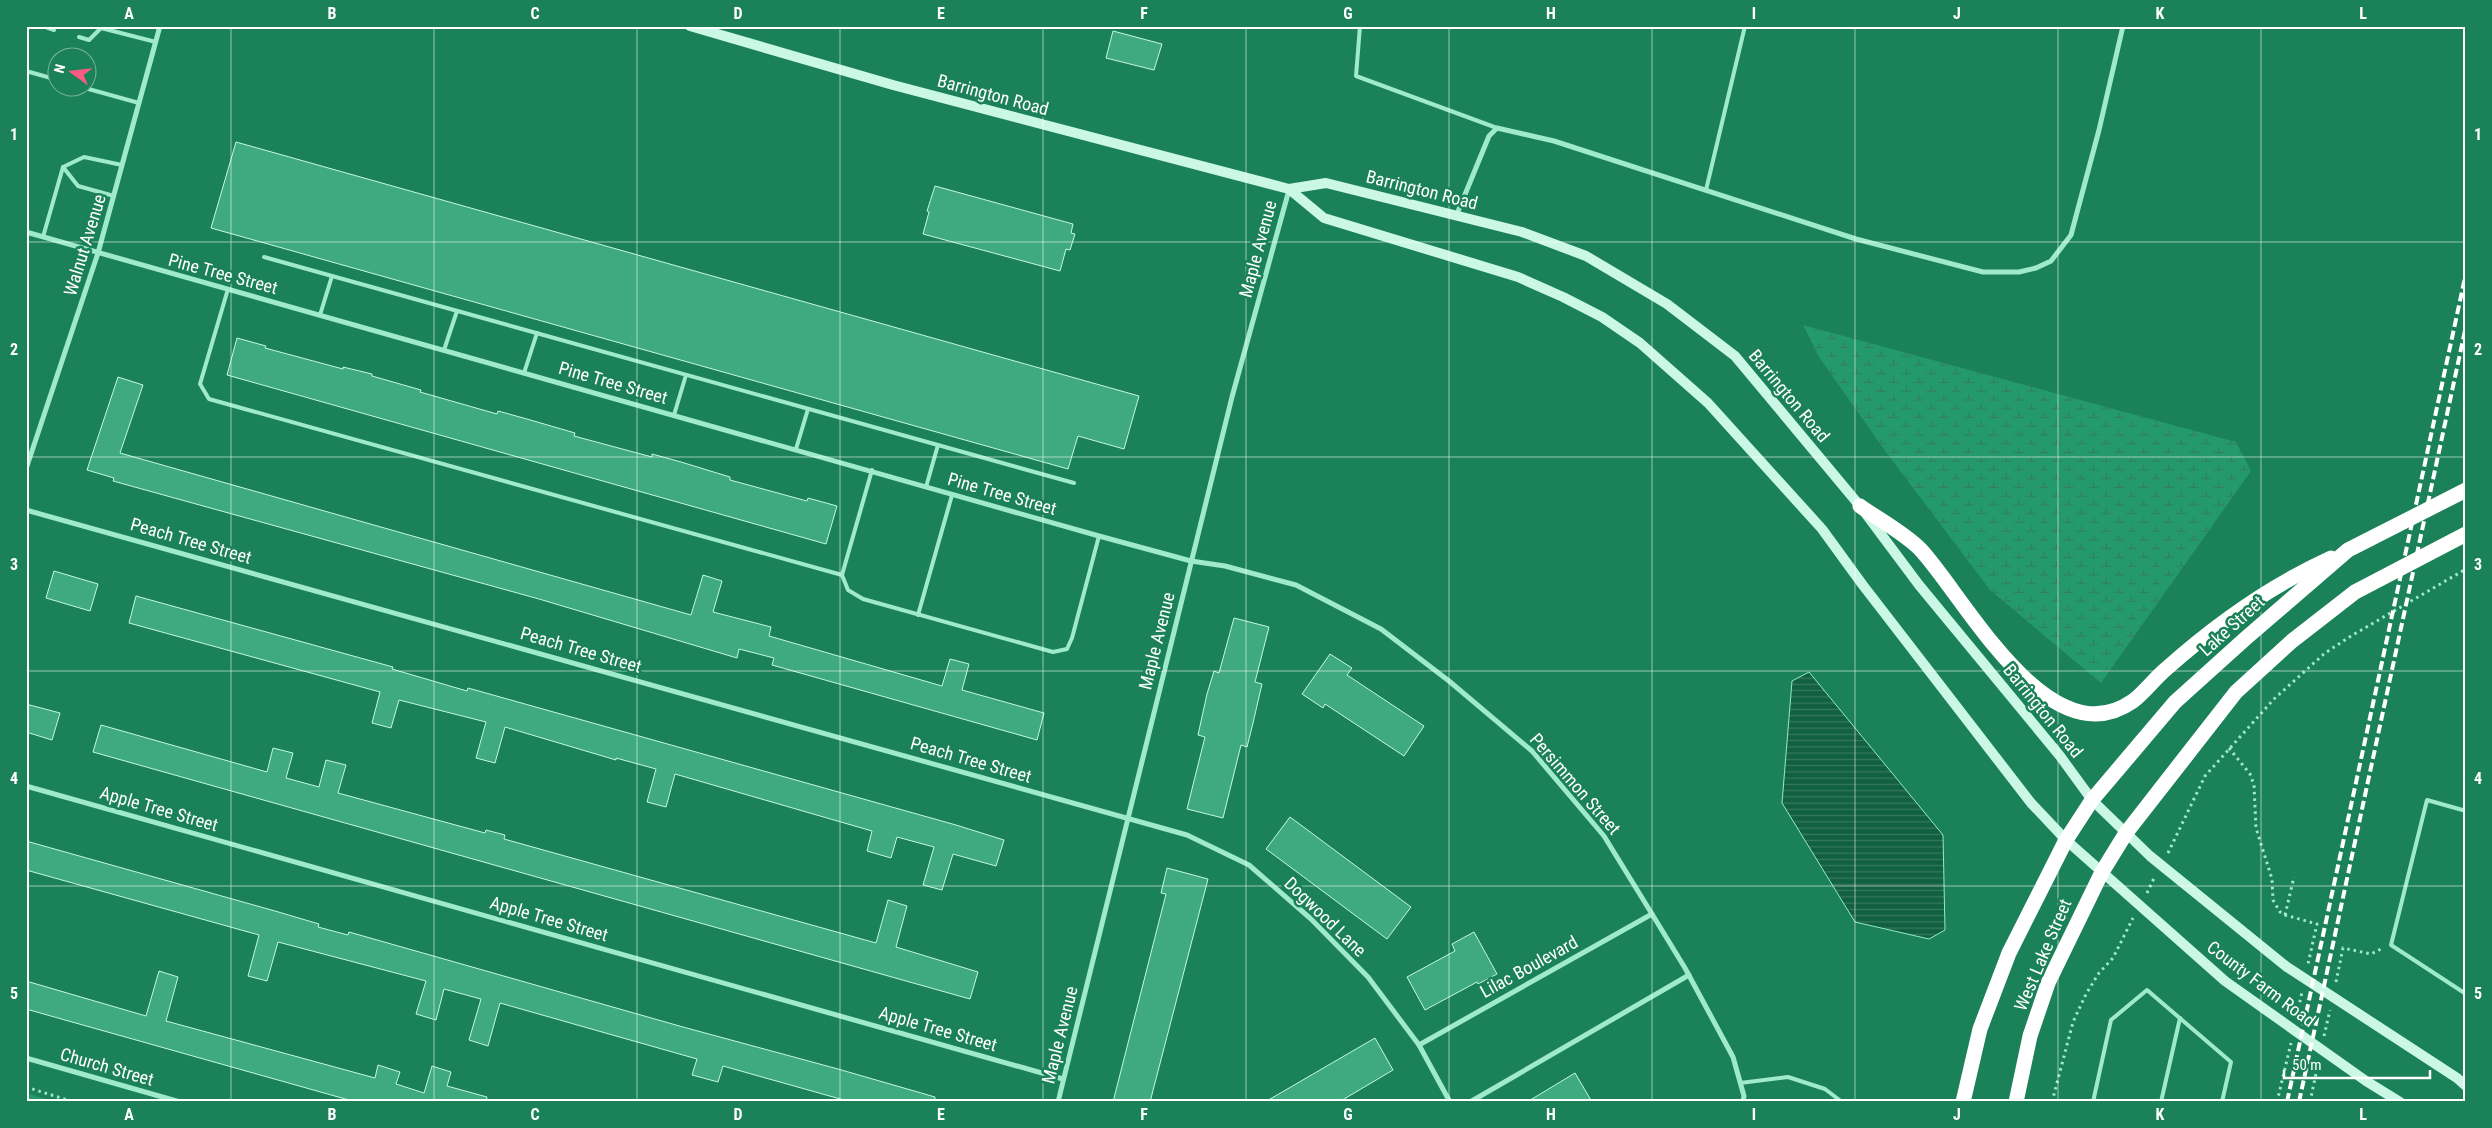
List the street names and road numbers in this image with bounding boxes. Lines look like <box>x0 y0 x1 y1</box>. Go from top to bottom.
street label: Barrington Road <box>935 70 1051 119</box>
street label: Barrington Road <box>1364 165 1480 214</box>
street label: Walnut Avenue <box>59 192 110 298</box>
street label: Maple Avenue <box>1234 198 1281 300</box>
street label: Pine Tree Street <box>166 249 280 298</box>
street label: Barrington Road <box>1745 345 1834 446</box>
street label: Pine Tree Street <box>556 357 670 408</box>
street label: Pine Tree Street <box>945 468 1059 519</box>
street label: Peach Tree Street <box>128 513 254 568</box>
street label: Maple Avenue <box>1134 590 1179 692</box>
street label: Lake Street <box>2195 591 2268 660</box>
street label: Peach Tree Street <box>518 622 644 677</box>
street label: Barrington Road <box>1999 660 2088 762</box>
street label: Persimmon Street <box>1526 729 1625 839</box>
street label: Peach Tree Street <box>908 732 1034 787</box>
street label: Apple Tree Street <box>98 782 221 835</box>
street label: Dogwood Lane <box>1280 872 1371 961</box>
street label: Apple Tree Street <box>488 892 611 945</box>
street label: West Lake Street <box>2010 896 2076 1014</box>
street label: Lilac Boulevard <box>1476 931 1581 1002</box>
street label: County Farm Road <box>2203 936 2319 1031</box>
street label: Maple Avenue <box>1037 984 1082 1086</box>
street label: Apple Tree Street <box>877 1002 1000 1055</box>
street label: Church Street <box>58 1043 156 1090</box>

